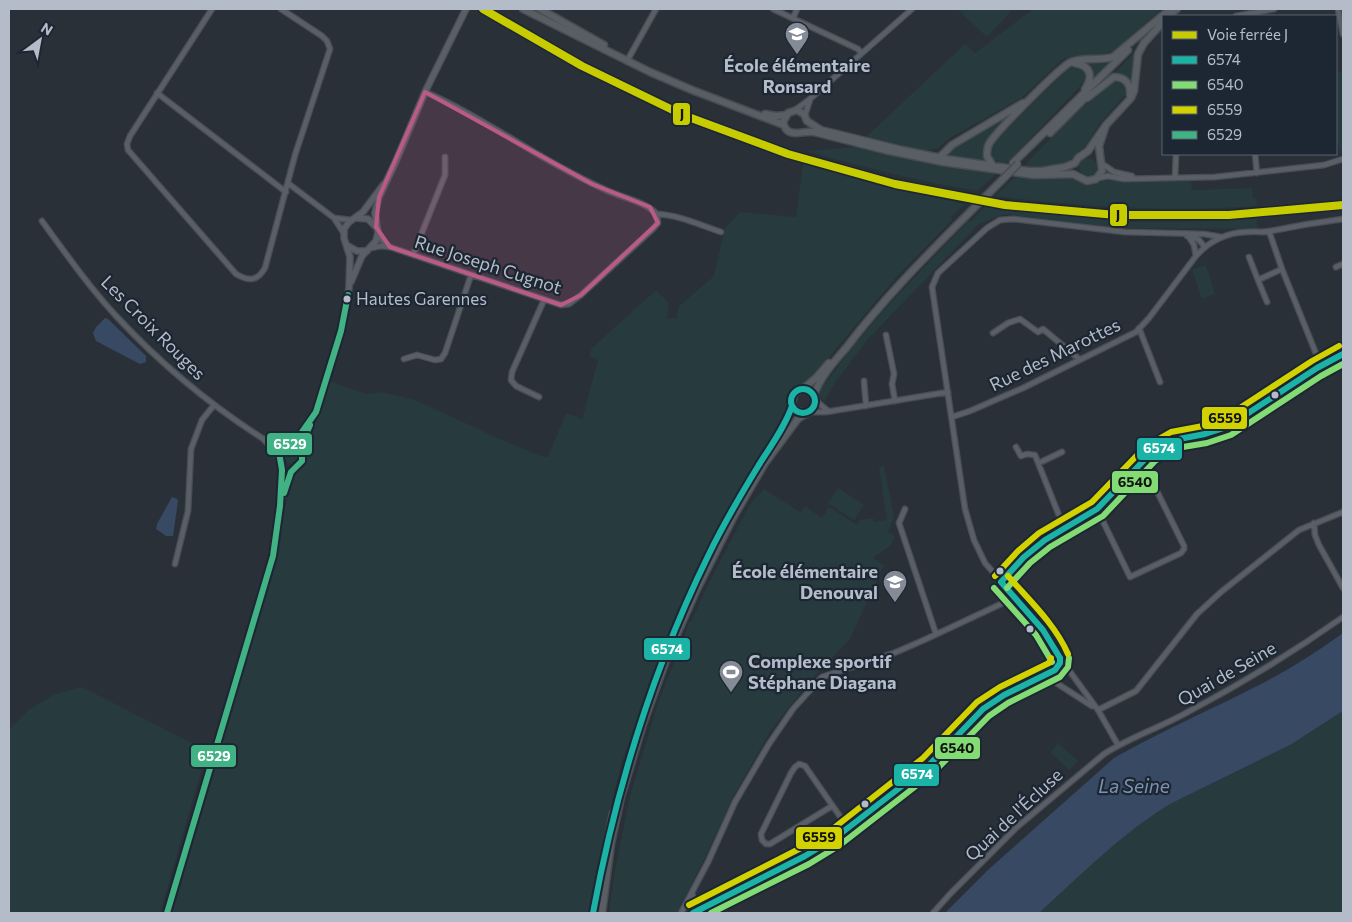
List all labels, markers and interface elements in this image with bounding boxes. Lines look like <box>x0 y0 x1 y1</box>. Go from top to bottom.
north arrow <box>15 15 65 65</box>
legend <box>1162 15 1337 155</box>
text: N <box>38 19 56 39</box>
school or university icon: École élémentaire Ronsard <box>784 21 810 55</box>
text: Voie ferrée J <box>1207 25 1288 43</box>
text: 6574 <box>1207 50 1241 68</box>
place label: École élémentaire Ronsard <box>724 54 870 97</box>
text: 6540 <box>1207 75 1244 93</box>
text: 6559 <box>1207 100 1242 118</box>
line badge: J <box>672 102 691 126</box>
text: J <box>680 105 684 122</box>
text: 6529 <box>1207 125 1242 143</box>
line badge: J <box>1109 203 1128 227</box>
text: J <box>1116 206 1120 223</box>
street label: Rue Joseph Cugnot <box>412 230 565 298</box>
street label: Les Croix Rouges <box>97 271 210 384</box>
place label: Hautes Garennes <box>356 288 487 309</box>
marker: Hautes Garennes <box>342 294 352 304</box>
street label: Rue des Marottes <box>986 313 1124 395</box>
unlabelled marker <box>1270 390 1280 400</box>
line badge: 6559 <box>1201 406 1248 430</box>
text: 6559 <box>1208 409 1242 426</box>
line badge: 6529 <box>266 432 313 456</box>
text: 6529 <box>273 435 307 452</box>
line badge: 6574 <box>1136 437 1183 461</box>
text: 6574 <box>1143 439 1176 456</box>
line badge: 6540 <box>1111 470 1159 494</box>
text: 6540 <box>1118 473 1152 490</box>
place label: École élémentaire Denouval <box>732 560 878 603</box>
unlabelled marker <box>995 566 1005 576</box>
school or university icon: École élémentaire Denouval <box>882 569 908 603</box>
unlabelled marker <box>1025 624 1035 634</box>
street label: Quai de Seine <box>1173 636 1280 710</box>
line badge: 6574 <box>643 637 691 661</box>
text: 6574 <box>651 640 684 657</box>
place label: Complexe sportif Stéphane Diagana <box>748 650 896 693</box>
sports icon: Complexe sportif Stéphane Diagana <box>718 659 744 693</box>
line badge: 6540 <box>934 736 981 760</box>
text: 6540 <box>940 739 974 756</box>
line badge: 6529 <box>190 744 237 768</box>
text: 6529 <box>197 747 231 764</box>
line badge: 6574 <box>893 763 940 787</box>
street label: Quai de l'Écluse <box>960 763 1067 865</box>
text: 6574 <box>901 765 934 782</box>
water label: La Seine <box>1098 774 1170 797</box>
unlabelled marker <box>860 799 870 809</box>
line badge: 6559 <box>795 826 843 850</box>
text: 6559 <box>802 828 836 845</box>

